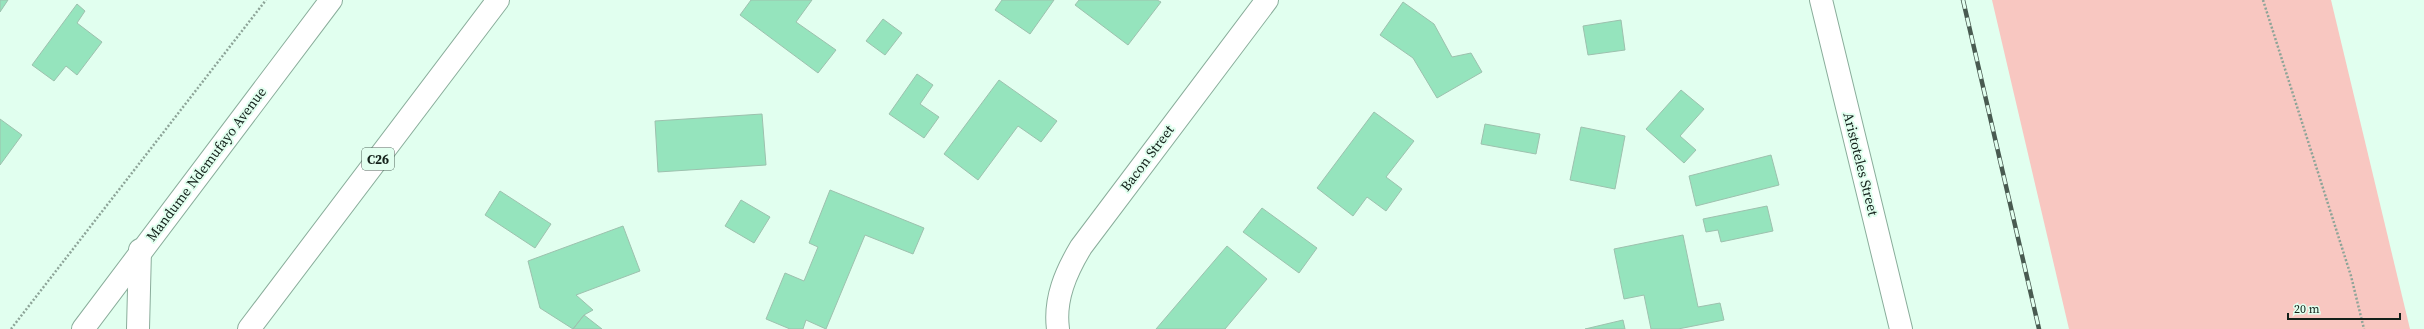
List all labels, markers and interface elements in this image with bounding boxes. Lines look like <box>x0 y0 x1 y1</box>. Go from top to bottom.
street label: Mandume Ndemufayo Avenue <box>141 83 271 245</box>
street label: Aristoteles Street <box>1838 110 1884 218</box>
street label: Bacon Street <box>1115 120 1179 195</box>
road number: C26 <box>362 148 394 170</box>
scale bar <box>2288 295 2400 321</box>
text: 20 m <box>2294 301 2320 317</box>

